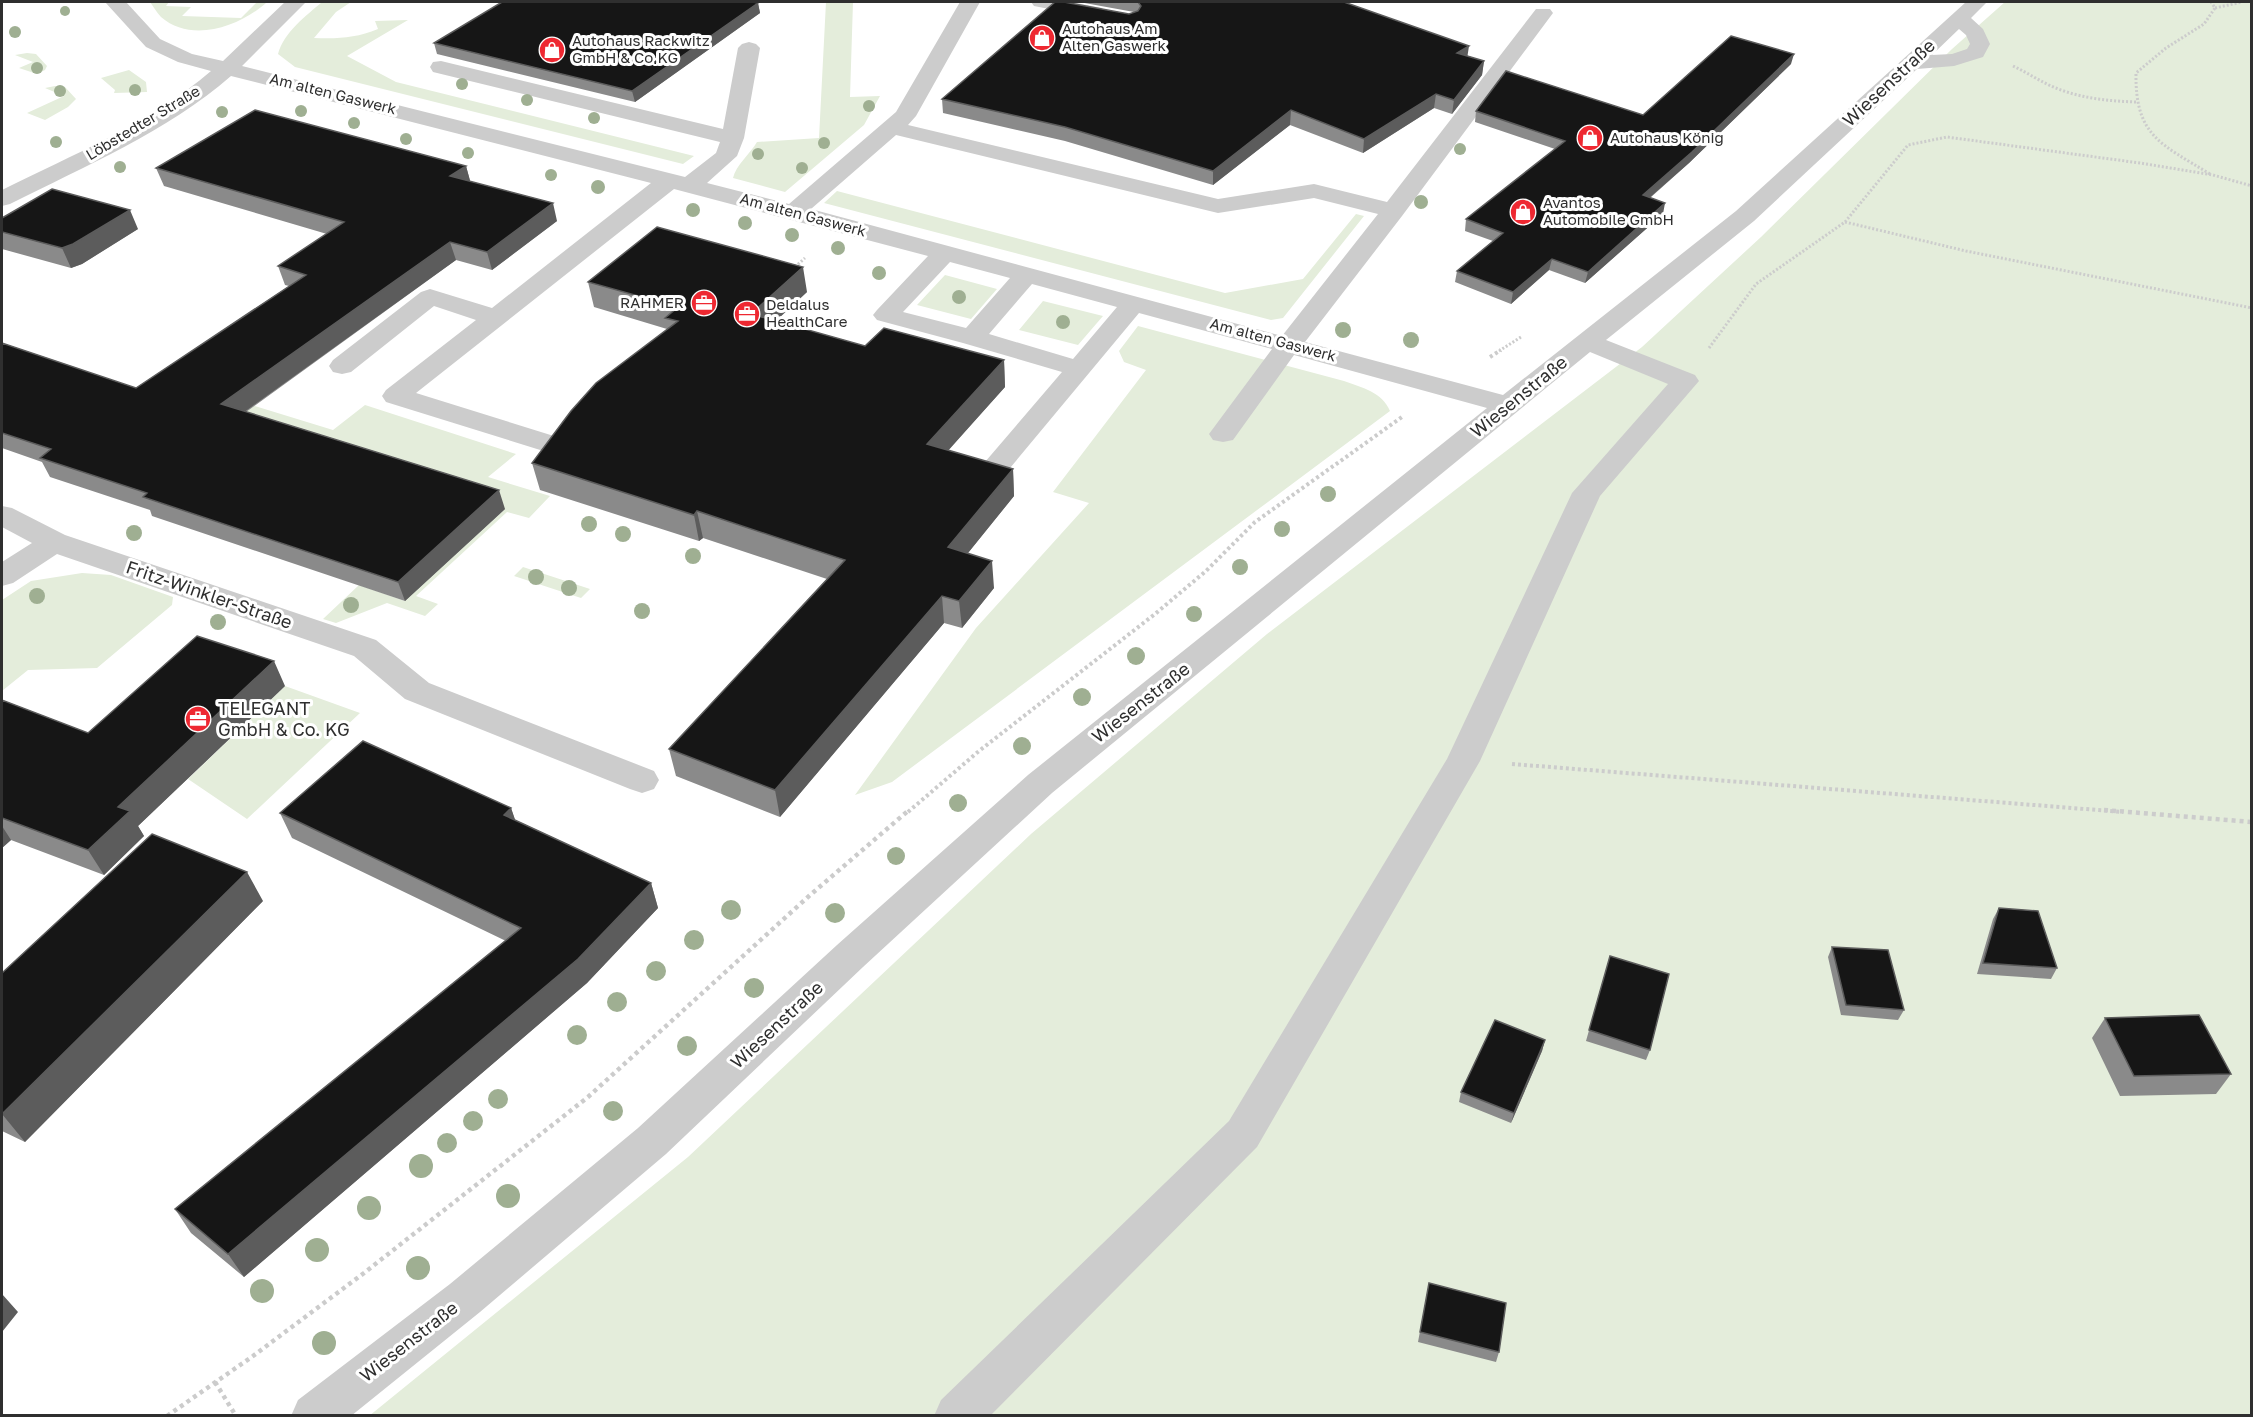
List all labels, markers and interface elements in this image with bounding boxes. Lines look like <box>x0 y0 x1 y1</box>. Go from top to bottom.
place label: Autohaus Am Alten Gaswerk <box>1062 19 1166 54</box>
shop icon: Autohaus Am Alten Gaswerk <box>1027 23 1057 53</box>
place label: Autohaus Rackwitz GmbH & Co.KG <box>572 31 710 66</box>
street label: Wiesenstraße <box>1838 34 1939 131</box>
shop icon: Autohaus Rackwitz GmbH & Co.KG <box>537 35 567 65</box>
street label: Am alten Gaswerk <box>268 69 399 118</box>
street label: Löbstedter Straße <box>82 81 203 163</box>
shop icon: Autohaus König <box>1575 123 1605 153</box>
place label: Autohaus König <box>1610 128 1724 146</box>
street label: Am alten Gaswerk <box>738 189 869 240</box>
place label: Avantos Automobile GmbH <box>1543 193 1674 228</box>
shop icon: Avantos Automobile GmbH <box>1508 197 1538 227</box>
office icon: RAHMER <box>689 288 719 318</box>
place label: RAHMER <box>620 293 684 311</box>
place label: Deldalus HealthCare <box>766 295 848 330</box>
office icon: Deldalus HealthCare <box>732 299 762 329</box>
street label: Am alten Gaswerk <box>1208 314 1339 365</box>
street label: Wiesenstraße <box>1466 350 1571 442</box>
street label: Fritz-Winkler-Straße <box>123 555 295 633</box>
street label: Wiesenstraße <box>1087 657 1194 747</box>
place label: TELEGANT GmbH & Co. KG <box>218 697 350 740</box>
office icon: TELEGANT GmbH & Co. KG <box>183 704 213 734</box>
street label: Wiesenstraße <box>726 976 827 1073</box>
street label: Wiesenstraße <box>355 1296 462 1386</box>

